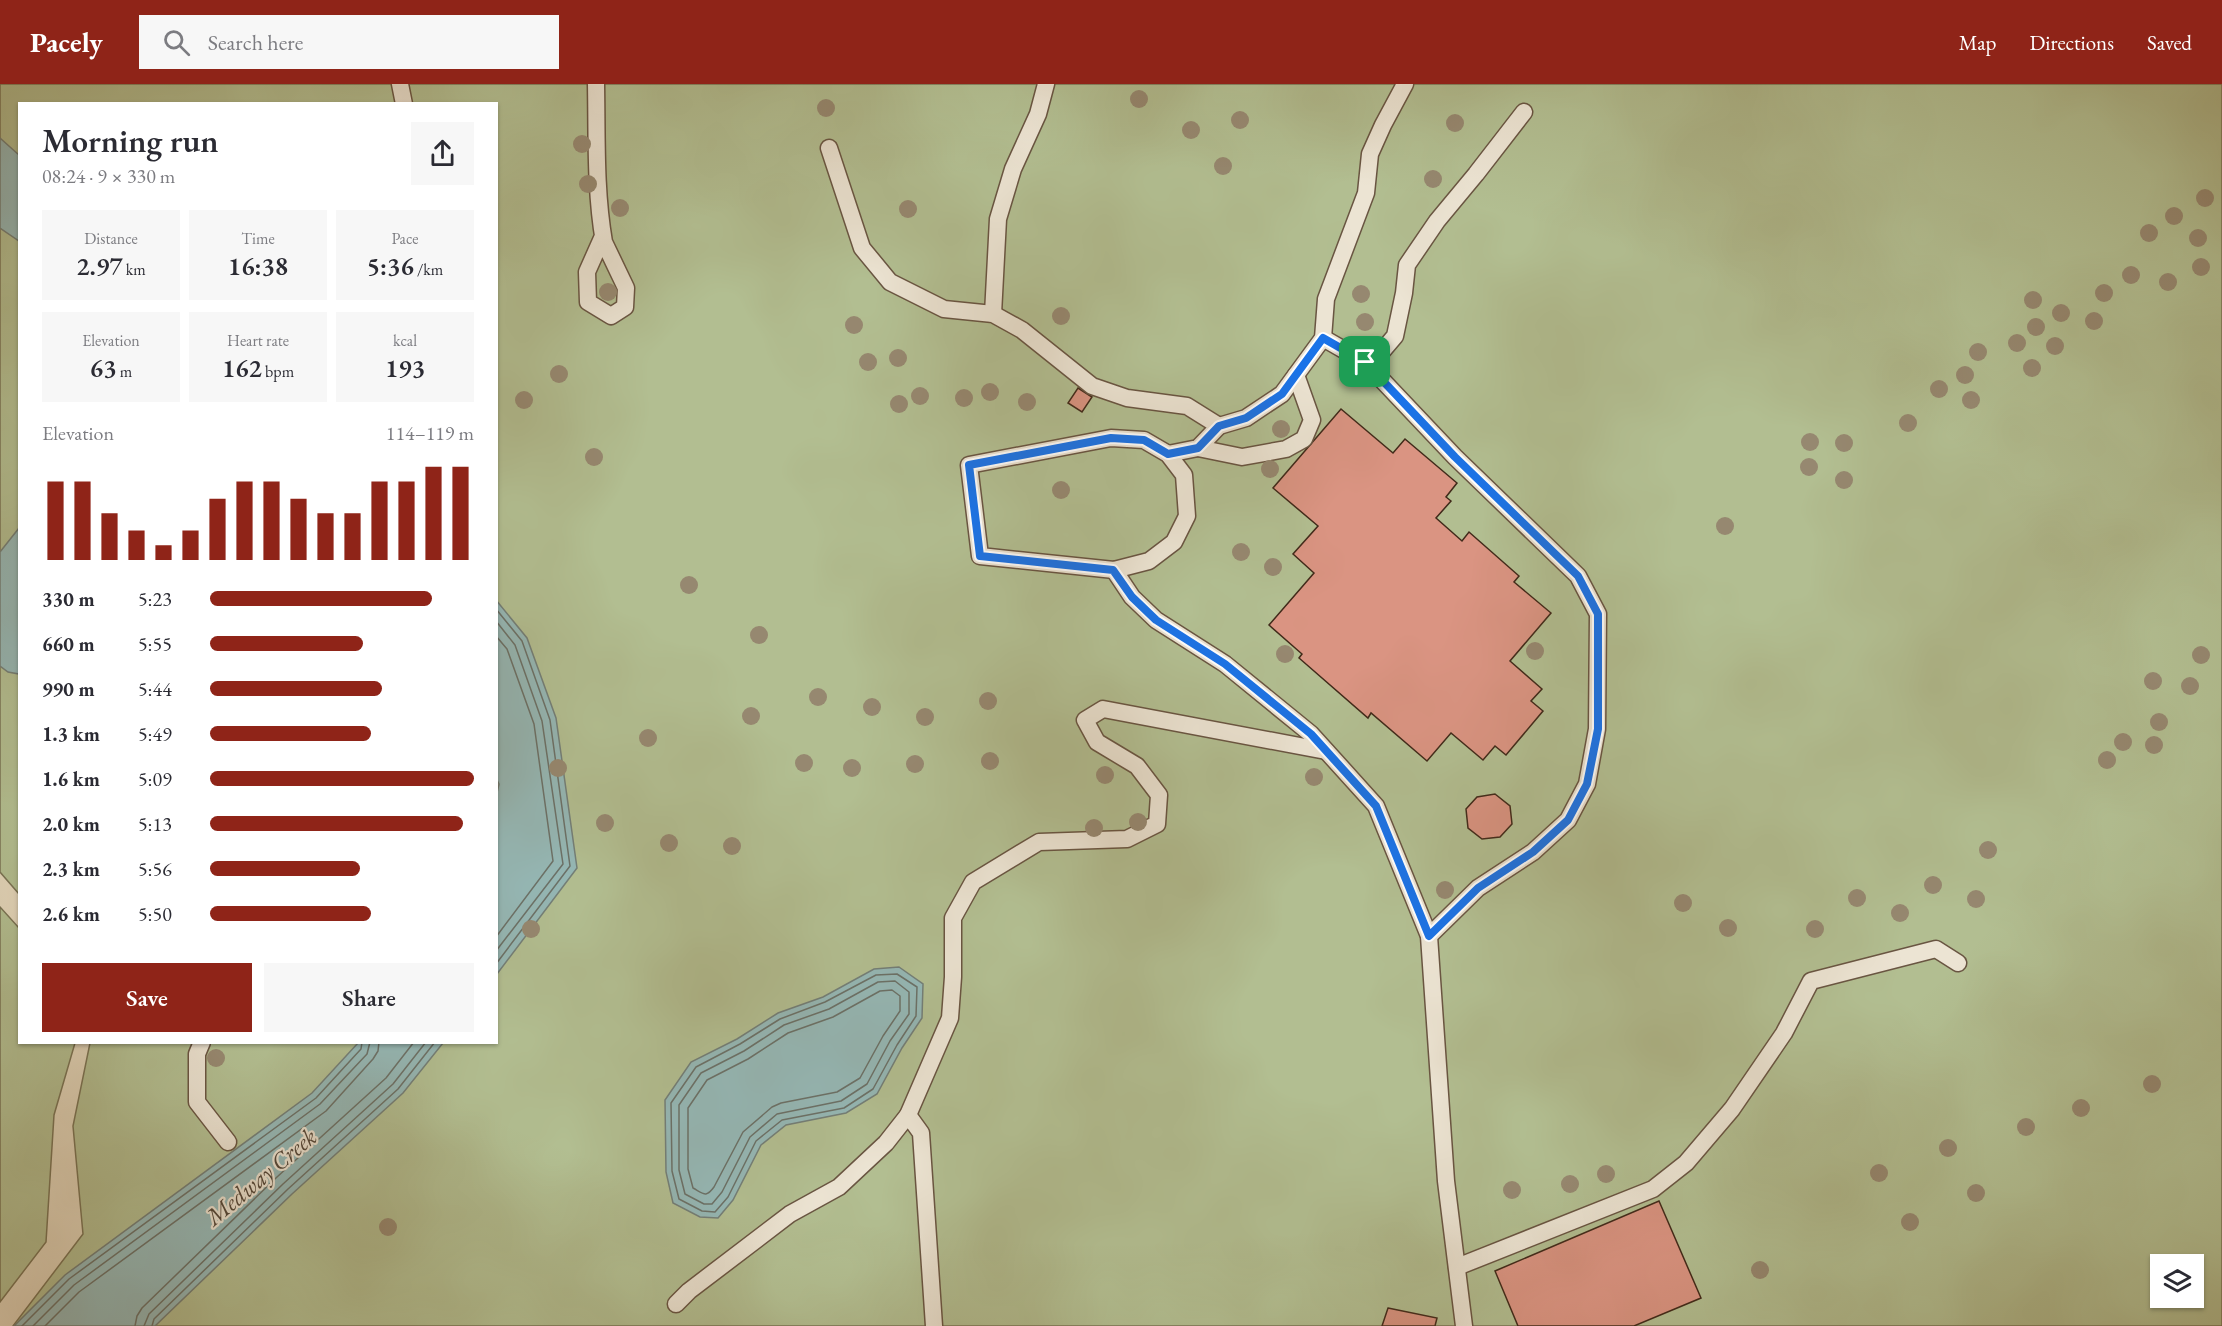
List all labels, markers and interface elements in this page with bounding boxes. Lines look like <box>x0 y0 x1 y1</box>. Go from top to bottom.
search box <box>139 15 559 69</box>
text: Pacely <box>30 24 103 60</box>
icon: search <box>160 26 193 59</box>
text: Search here <box>208 28 303 57</box>
text: Map <box>1959 29 1996 56</box>
text: Directions <box>2029 29 2114 56</box>
text: Saved <box>2147 29 2192 56</box>
text: Morning run <box>42 119 219 162</box>
button: share <box>411 122 474 185</box>
text: 08:24 · 9 × 330 m <box>42 163 175 189</box>
text: Distance <box>84 228 138 249</box>
text: Time <box>241 228 275 249</box>
text: Pace <box>392 228 418 249</box>
text: 2.97 <box>76 249 123 283</box>
text: 16:38 <box>228 249 288 283</box>
text: 5:36 <box>367 249 414 283</box>
text: km <box>123 259 146 280</box>
text: /km <box>414 259 443 280</box>
text: Elevation <box>82 330 140 351</box>
text: Heart rate <box>227 330 289 351</box>
text: kcal <box>393 330 417 351</box>
pin <box>1339 336 1390 387</box>
icon: arrive <box>1348 345 1381 378</box>
text: 63 <box>90 351 117 385</box>
text: 162 <box>222 351 262 385</box>
text: 193 <box>385 351 425 385</box>
text: m <box>117 361 132 382</box>
text: bpm <box>262 361 294 382</box>
text: Elevation <box>42 420 114 446</box>
text: 114–119 m <box>386 420 474 446</box>
text: 330 m <box>42 586 95 612</box>
text: 5:23 <box>138 586 172 612</box>
text: 660 m <box>42 631 95 657</box>
text: 5:55 <box>138 631 172 657</box>
text: 990 m <box>42 676 95 702</box>
text: 5:44 <box>138 676 172 702</box>
text: 1.3 km <box>42 721 100 747</box>
text: 5:49 <box>138 721 172 747</box>
text: 1.6 km <box>42 766 100 792</box>
text: 5:09 <box>138 766 172 792</box>
text: 2.0 km <box>42 811 100 837</box>
text: 5:13 <box>138 811 172 837</box>
text: 2.3 km <box>42 856 100 882</box>
text: 5:56 <box>138 856 172 882</box>
text: 2.6 km <box>42 901 100 927</box>
text: 5:50 <box>138 901 172 927</box>
button: Save <box>42 963 252 1032</box>
button: Share <box>264 963 474 1032</box>
water label: Medway Creek <box>197 1121 323 1234</box>
map controls <box>2150 1254 2204 1308</box>
button: layers <box>2150 1254 2204 1308</box>

